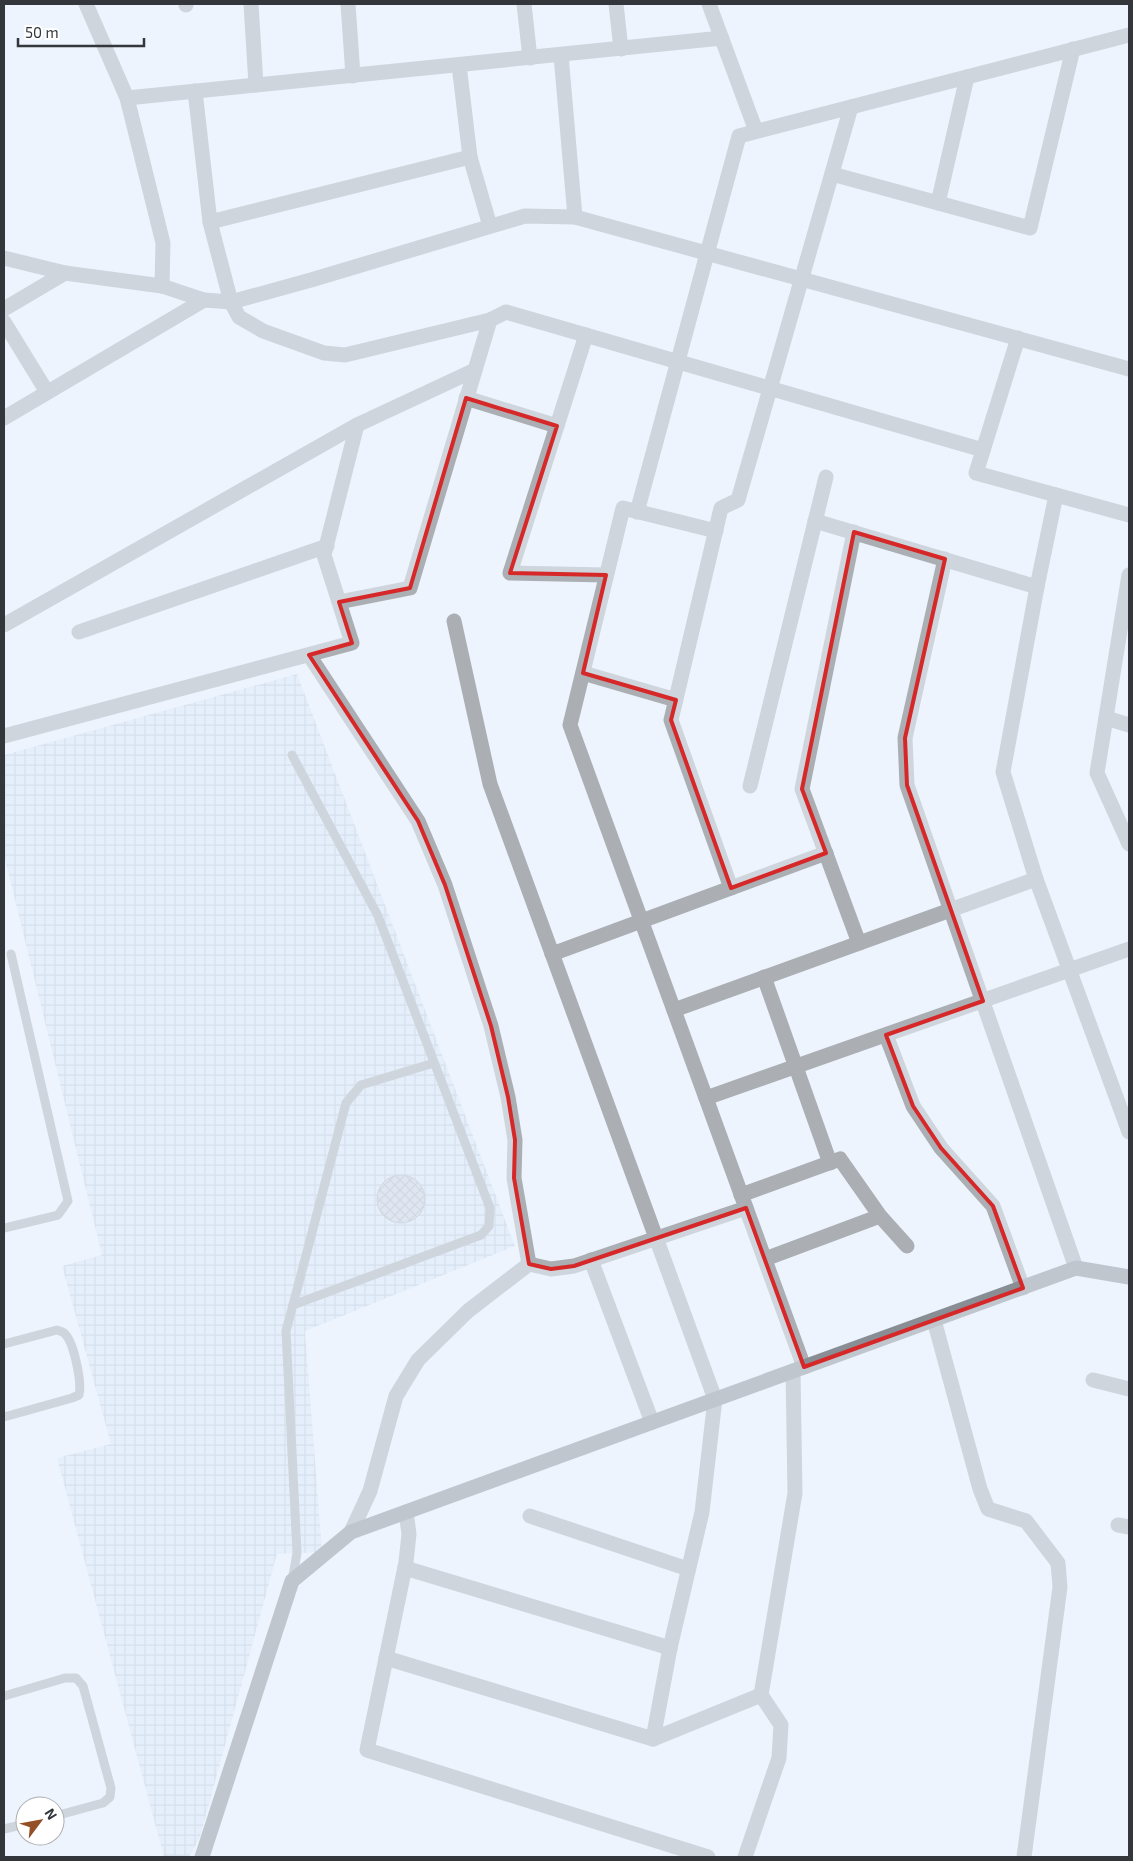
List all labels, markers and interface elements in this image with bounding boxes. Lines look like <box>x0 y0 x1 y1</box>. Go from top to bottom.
scale bar <box>18 15 144 47</box>
text: 50 m <box>25 23 59 41</box>
north arrow <box>15 1796 65 1846</box>
text: N <box>42 1805 61 1823</box>

